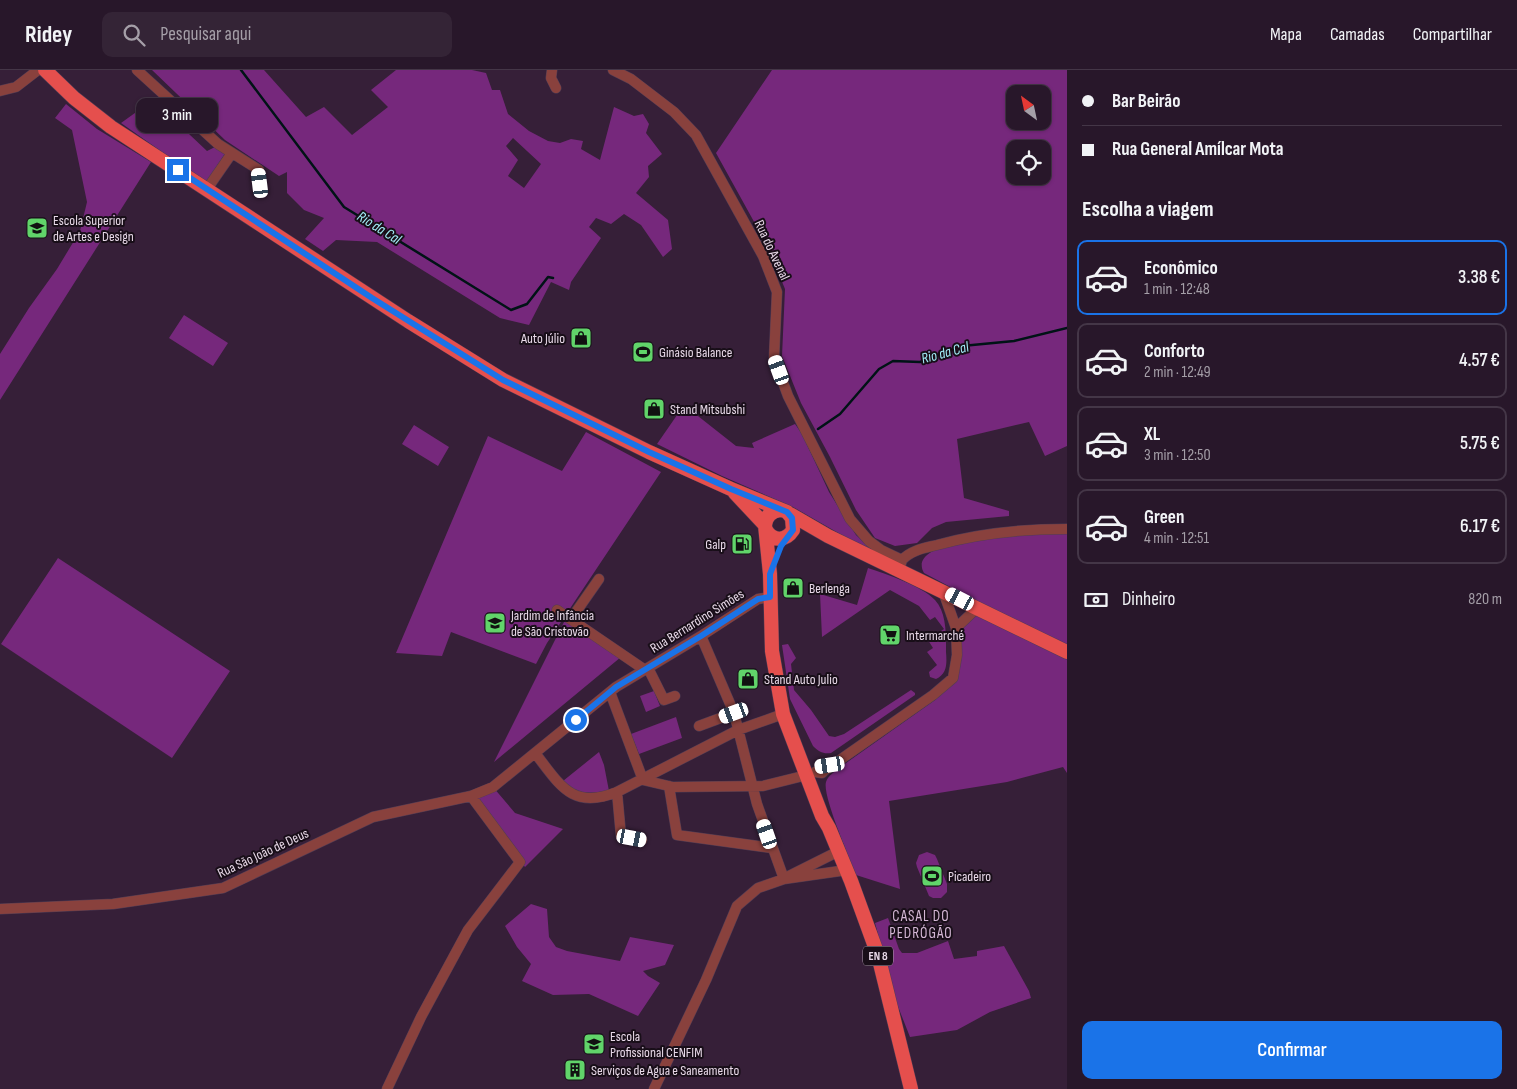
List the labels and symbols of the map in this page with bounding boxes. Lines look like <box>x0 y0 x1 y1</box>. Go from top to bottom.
north arrow <box>1006 85 1051 130</box>
callout: 3 min <box>137 98 219 132</box>
route end <box>167 159 189 181</box>
car <box>250 167 269 199</box>
water label: Rio da Cal <box>353 207 406 250</box>
place label: Escola Superior de Artes e Design <box>53 212 134 245</box>
school or university icon: Escola Superior de Artes e Design <box>25 216 49 240</box>
street label: Rua do Avenal <box>751 217 793 283</box>
shop icon: Auto Júlio <box>569 326 593 350</box>
place label: Auto Júlio <box>520 330 565 347</box>
water label: Rio da Cal <box>919 337 972 368</box>
sports icon: Ginásio Balance <box>631 340 655 364</box>
place label: Ginásio Balance <box>659 344 733 361</box>
car <box>766 353 791 387</box>
shop icon: Stand Mitsubshi <box>642 397 666 421</box>
place label: Stand Mitsubshi <box>670 401 745 418</box>
fuel station icon: Galp <box>730 532 754 556</box>
place label: Galp <box>705 536 726 553</box>
shop icon: Berlenga <box>781 576 805 600</box>
place label: Berlenga <box>809 580 850 597</box>
street label: Rua Bernardino Simões <box>647 585 747 657</box>
car <box>943 586 976 612</box>
place label: Jardim de Infância de São Cristovão <box>510 607 594 640</box>
school or university icon: Jardim de Infância de São Cristovão <box>483 611 507 635</box>
supermarket icon: Intermarché <box>878 623 902 647</box>
place label: Intermarché <box>906 627 964 644</box>
shop icon: Stand Auto Julio <box>736 667 760 691</box>
place label: Stand Auto Julio <box>764 671 838 688</box>
car <box>717 701 750 725</box>
route start <box>565 709 587 731</box>
car <box>814 755 845 775</box>
car <box>755 817 778 851</box>
street label: Rua São João de Deus <box>215 824 311 882</box>
car <box>615 828 648 848</box>
sports icon: Picadeiro <box>920 864 944 888</box>
place label: Picadeiro <box>948 868 991 885</box>
district label: CASAL DO PEDRÓGÃO <box>889 907 953 943</box>
road number: EN 8 <box>863 946 893 966</box>
place label: Escola Profissional CENFIM <box>610 1028 702 1061</box>
school or university icon: Escola Profissional CENFIM <box>582 1032 606 1056</box>
building icon: Serviços de Agua e Saneamento <box>563 1058 587 1082</box>
place label: Serviços de Agua e Saneamento <box>591 1062 739 1079</box>

